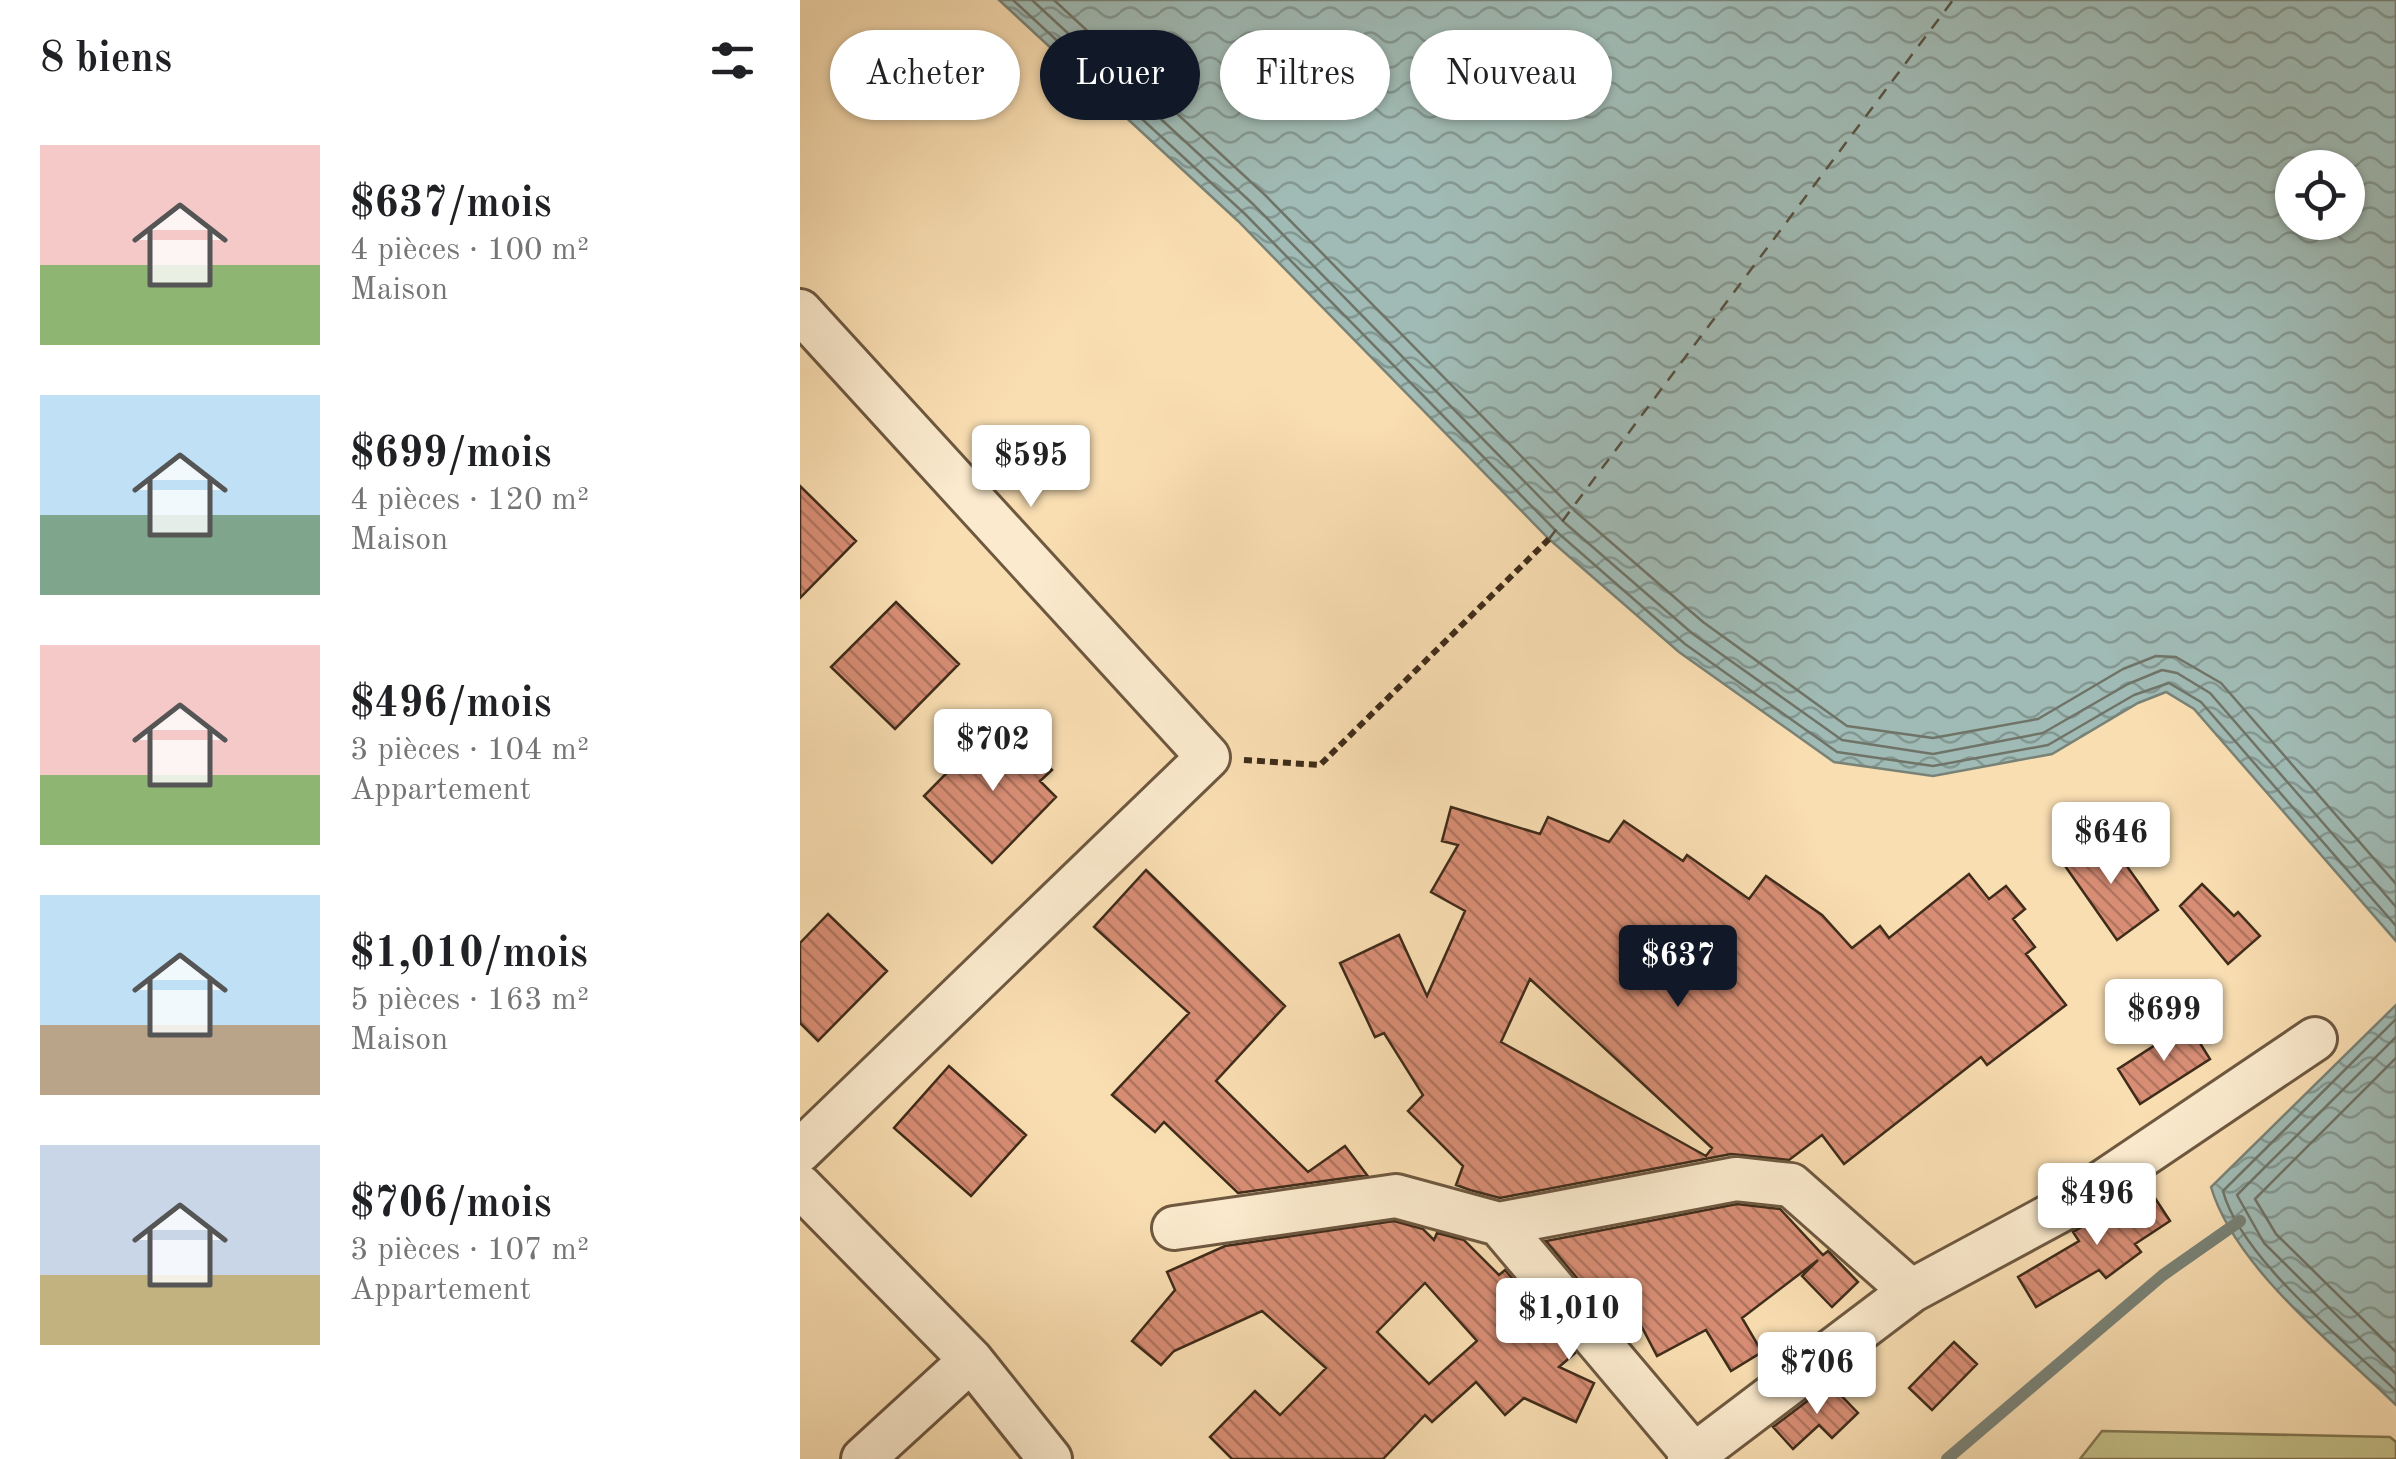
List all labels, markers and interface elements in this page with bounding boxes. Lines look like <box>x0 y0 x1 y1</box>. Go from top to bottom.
chip: Acheter <box>830 30 1020 120</box>
chip: Louer <box>1040 30 1200 120</box>
chip: Filtres <box>1220 30 1390 120</box>
chip: Nouveau <box>1410 30 1612 120</box>
icon: filters <box>705 33 760 88</box>
text: 8 biens <box>40 39 172 81</box>
map controls <box>2275 150 2365 240</box>
button: locate <box>2275 150 2365 240</box>
text: $637/mois <box>350 184 552 226</box>
icon: home <box>120 185 240 305</box>
text: 4 pièces · 100 m² <box>350 235 589 267</box>
text: Maison <box>350 275 448 307</box>
pin: $595 <box>972 425 1090 510</box>
text: $699/mois <box>350 434 552 476</box>
icon: home <box>120 435 240 555</box>
text: $595 <box>994 441 1068 473</box>
text: 4 pièces · 120 m² <box>350 485 589 517</box>
text: Maison <box>350 525 448 557</box>
text: $496/mois <box>350 684 552 726</box>
icon: home <box>120 685 240 805</box>
pin: $702 <box>934 709 1052 794</box>
text: $702 <box>956 725 1030 757</box>
text: 3 pièces · 104 m² <box>350 735 589 767</box>
text: Appartement <box>350 775 531 807</box>
pin: $646 <box>2052 802 2170 887</box>
text: $646 <box>2074 818 2148 850</box>
pin: $637 <box>1619 925 1737 1010</box>
text: $1,010/mois <box>350 934 588 976</box>
icon: home <box>120 935 240 1055</box>
text: $637 <box>1641 941 1715 973</box>
pin: $699 <box>2105 979 2223 1064</box>
text: 5 pièces · 163 m² <box>350 985 589 1017</box>
text: $699 <box>2127 995 2201 1027</box>
text: Maison <box>350 1025 448 1057</box>
pin: $496 <box>2038 1163 2156 1248</box>
text: $496 <box>2060 1179 2134 1211</box>
text: $706/mois <box>350 1184 552 1226</box>
icon: home <box>120 1185 240 1305</box>
text: 3 pièces · 107 m² <box>350 1235 589 1267</box>
text: Appartement <box>350 1275 531 1307</box>
pin: $1,010 <box>1488 1278 1650 1363</box>
text: $1,010 <box>1518 1294 1620 1326</box>
pin: $706 <box>1758 1332 1876 1417</box>
text: $706 <box>1780 1348 1854 1380</box>

